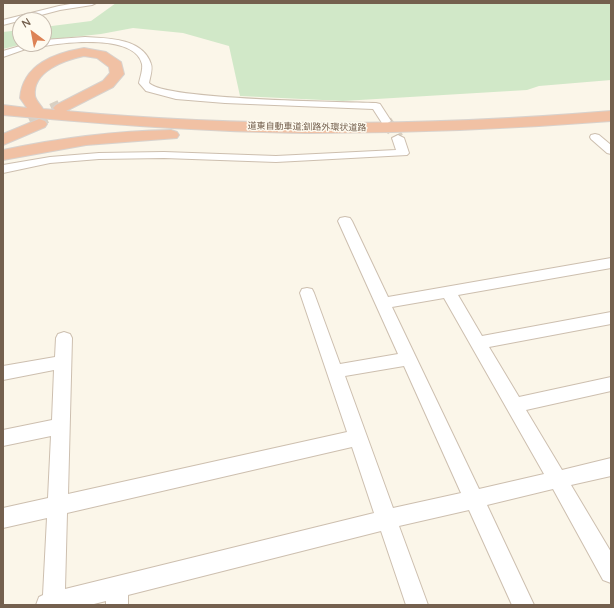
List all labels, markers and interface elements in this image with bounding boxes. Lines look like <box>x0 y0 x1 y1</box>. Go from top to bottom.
north arrow <box>12 12 52 52</box>
text: N <box>19 15 33 31</box>
street label: 道東自動車道;釧路外環状道路 <box>248 121 366 133</box>

